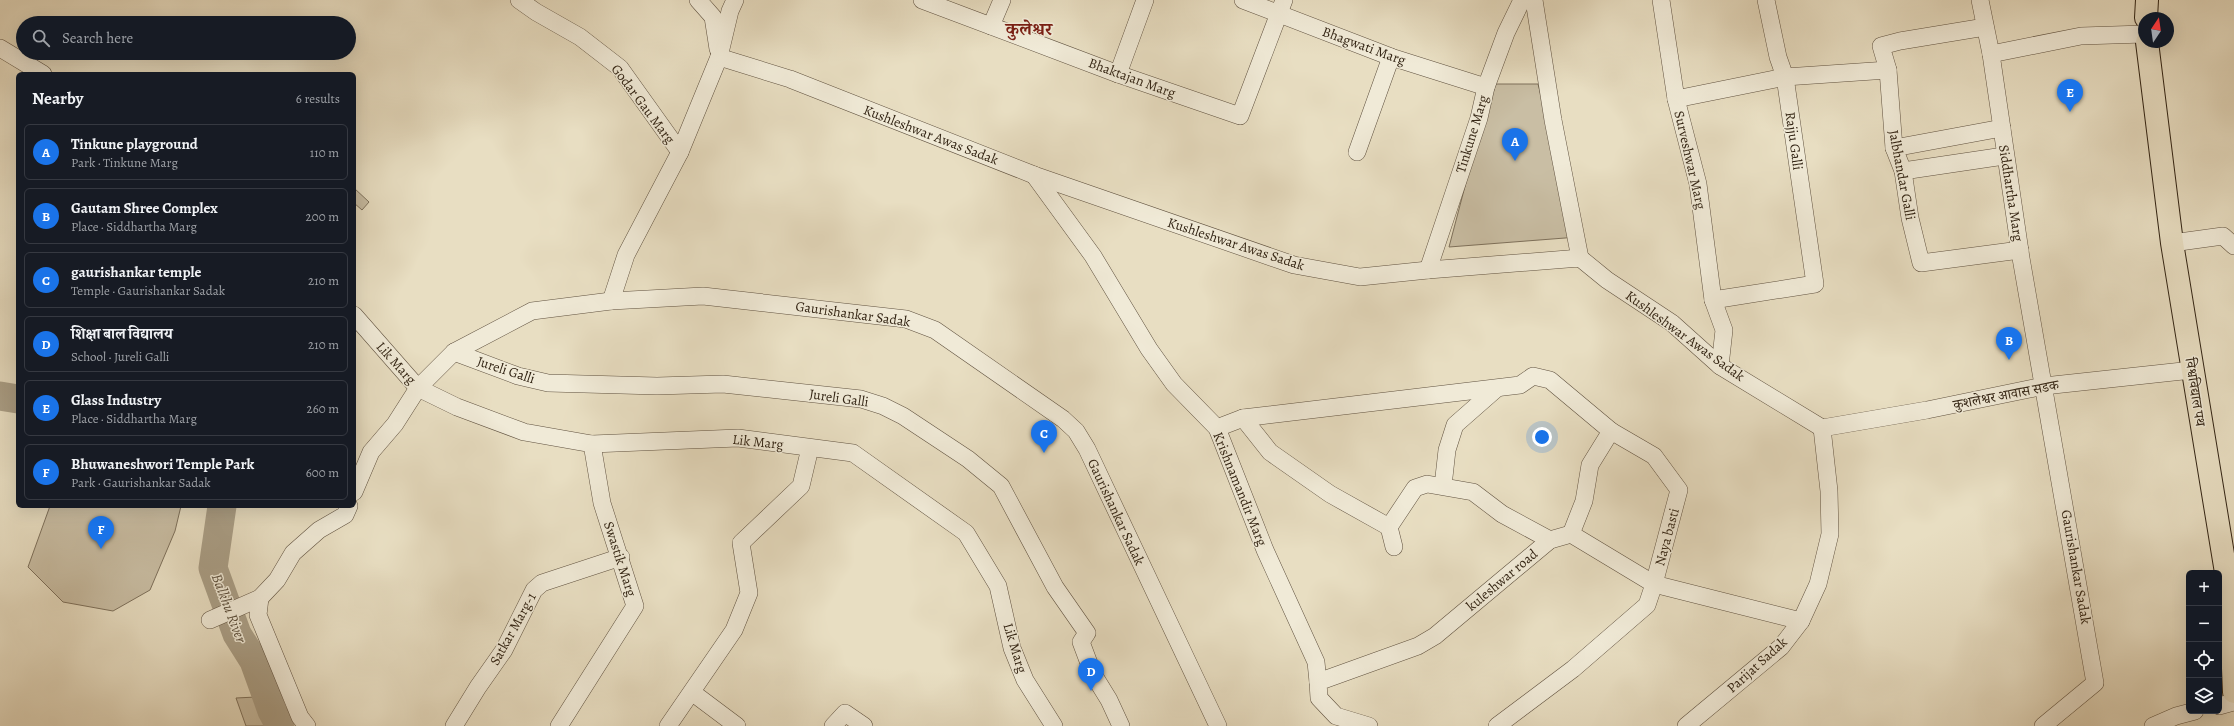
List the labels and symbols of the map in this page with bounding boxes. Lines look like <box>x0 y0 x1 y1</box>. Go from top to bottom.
north arrow <box>2138 12 2174 48</box>
district label: कुलेश्वर <box>1004 17 1054 41</box>
street label: Bhagwati Marg <box>1320 22 1408 70</box>
street label: Bhaktajan Marg <box>1086 53 1178 103</box>
street label: Godar Gau Marg <box>607 60 679 148</box>
pin: E <box>2057 79 2083 112</box>
street label: Tinkune Marg <box>1451 93 1493 175</box>
street label: Kushleshwar Awas Sadak <box>861 100 1001 170</box>
street label: Surveshwar Marg <box>1669 109 1711 211</box>
street label: Rajju Galli <box>1781 111 1807 171</box>
pin: A <box>1502 128 1528 161</box>
street label: Jalbhandar Galli <box>1884 128 1920 222</box>
street label: Siddhartha Marg <box>1994 143 2028 243</box>
street label: Kushleshwar Awas Sadak <box>1165 213 1307 275</box>
street label: Kushleshwar Awas Sadak <box>1622 286 1749 386</box>
street label: Gaurishankar Sadak <box>794 297 912 331</box>
pin: B <box>1996 327 2022 360</box>
street label: Lik Marg <box>372 338 420 388</box>
street label: Jureli Galli <box>475 352 537 388</box>
street label: विश्वविद्याल पथ <box>2180 355 2210 429</box>
street label: कुशलेश्वर आवास सडक <box>1951 375 2061 415</box>
street label: Jureli Galli <box>808 384 870 412</box>
pin: C <box>1031 420 1057 453</box>
your location <box>1532 427 1552 447</box>
street label: Krishnamandir Marg <box>1208 429 1272 549</box>
street label: Lik Marg <box>731 430 785 454</box>
street label: Gaurishankar Sadak <box>1083 455 1149 569</box>
street label: Naya basti <box>1650 506 1684 568</box>
street label: Gaurishankar Sadak <box>2057 508 2095 626</box>
pin: F <box>88 516 114 549</box>
street label: Swastik Marg <box>599 519 641 599</box>
street label: kuleshwar road <box>1462 544 1542 615</box>
water label: Balkhu River <box>207 571 252 646</box>
street label: Satkar Marg-1 <box>485 589 541 669</box>
street label: Lik Marg <box>998 621 1032 675</box>
street label: Parijat Sadak <box>1723 633 1791 697</box>
pin: D <box>1078 658 1104 691</box>

